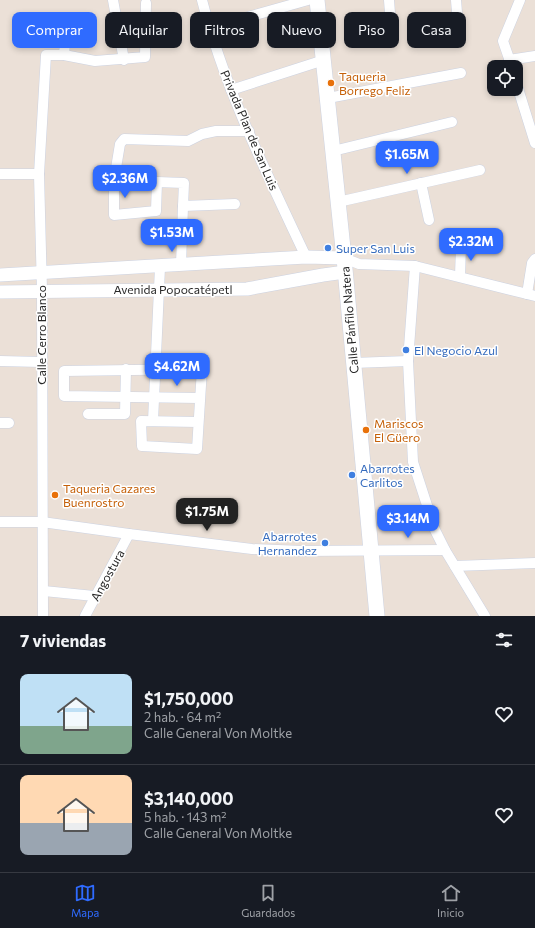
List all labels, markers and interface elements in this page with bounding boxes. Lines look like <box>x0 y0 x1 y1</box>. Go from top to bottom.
chip: Comprar <box>12 12 97 48</box>
chip: Alquilar <box>105 12 182 48</box>
chip: Filtros <box>190 12 259 48</box>
chip: Nuevo <box>267 12 336 48</box>
chip: Piso <box>344 12 399 48</box>
chip: Casa <box>407 12 466 48</box>
map controls <box>487 60 523 96</box>
button: locate <box>487 60 523 96</box>
street label: Privada Plan de San Luis <box>218 68 282 192</box>
place label: Taqueria Borrego Feliz <box>339 69 411 97</box>
marker: Taqueria Borrego Feliz <box>326 78 336 88</box>
pin: $1.65M <box>374 141 440 175</box>
text: $1.65M <box>385 146 429 162</box>
pin: $2.36M <box>92 165 158 199</box>
text: $2.36M <box>102 170 148 186</box>
pin: $1.53M <box>139 219 205 253</box>
text: $1.53M <box>150 224 194 240</box>
pin: $2.32M <box>438 228 504 262</box>
text: $2.32M <box>448 233 494 249</box>
place label: Super San Luis <box>336 241 415 255</box>
marker: Super San Luis <box>323 243 333 253</box>
street label: Calle Pánfilo Natera <box>337 266 361 374</box>
street label: Avenida Popocatépetl <box>113 282 233 296</box>
street label: Calle Cerro Blanco <box>34 285 48 385</box>
place label: El Negocio Azul <box>414 343 498 357</box>
marker: El Negocio Azul <box>401 345 411 355</box>
pin: $4.62M <box>144 353 210 387</box>
text: $4.62M <box>154 358 200 374</box>
place label: Mariscos El Güero <box>374 416 423 444</box>
marker: Mariscos El Güero <box>361 425 371 435</box>
place label: Abarrotes Carlitos <box>360 461 415 489</box>
marker: Abarrotes Carlitos <box>347 470 357 480</box>
place label: Taqueria Cazares Buenrostro <box>63 481 156 509</box>
marker: Taqueria Cazares Buenrostro <box>50 490 60 500</box>
pin: $1.75M <box>174 498 240 532</box>
text: $1.75M <box>185 503 229 519</box>
pin: $3.14M <box>375 505 441 539</box>
text: $3.14M <box>386 510 430 526</box>
place label: Abarrotes Hernandez <box>258 529 317 557</box>
marker: Abarrotes Hernandez <box>320 538 330 548</box>
street label: Angostura <box>87 547 127 603</box>
icon: filters <box>493 629 515 651</box>
text: 7 viviendas <box>20 630 106 651</box>
text: $1,750,000 <box>144 688 234 709</box>
icon: home <box>52 690 100 738</box>
icon: heart <box>493 703 515 725</box>
text: 2 hab. · 64 m² <box>144 709 221 725</box>
text: Calle General Von Moltke <box>144 725 292 741</box>
text: $3,140,000 <box>144 788 234 809</box>
icon: home <box>52 791 100 839</box>
icon: heart <box>493 804 515 826</box>
text: 5 hab. · 143 m² <box>144 809 227 825</box>
text: Calle General Von Moltke <box>144 825 292 841</box>
tab: Mapa <box>71 882 99 919</box>
tab: Guardados <box>241 882 295 919</box>
tab: Inicio <box>437 882 464 919</box>

